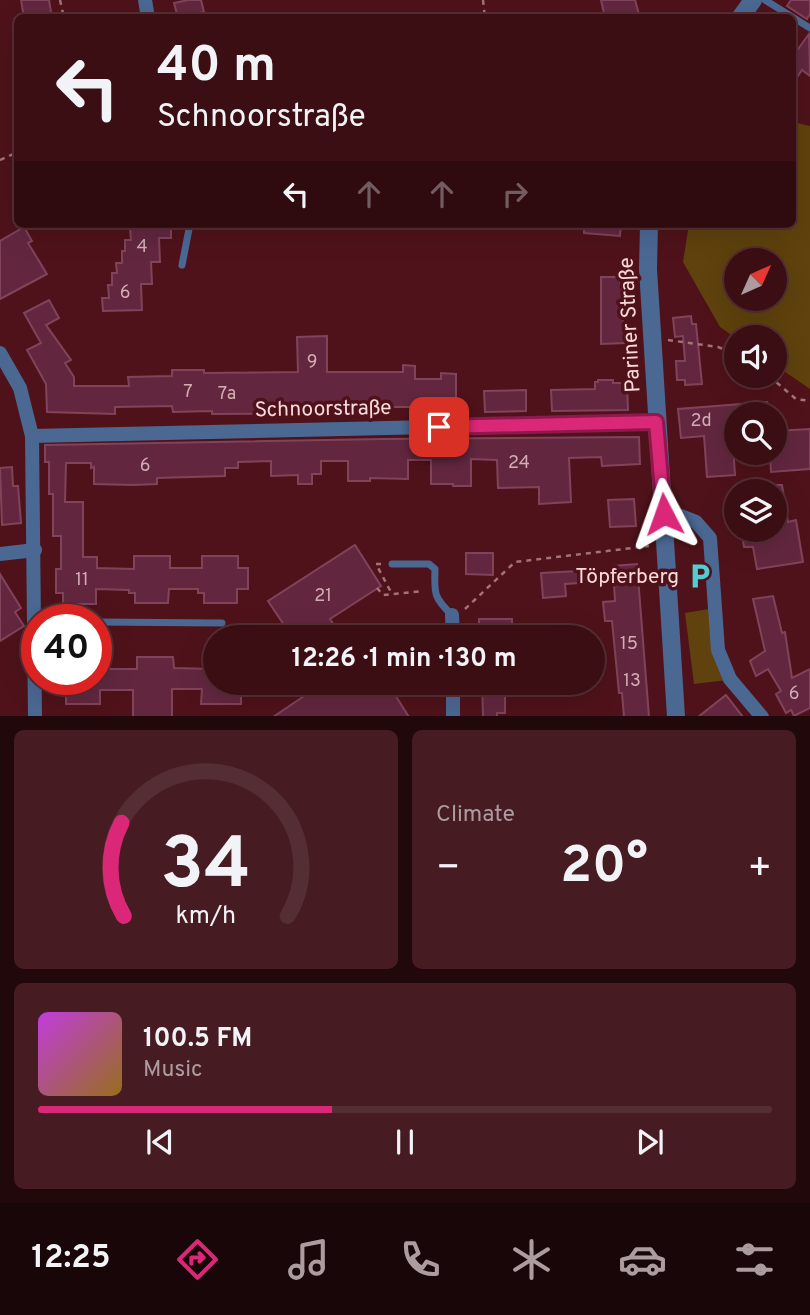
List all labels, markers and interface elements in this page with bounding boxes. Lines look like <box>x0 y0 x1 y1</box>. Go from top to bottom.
text: 40 m <box>157 37 276 99</box>
icon: left <box>42 42 133 133</box>
text: Schnoorstraße <box>157 98 366 138</box>
icon: left <box>277 175 315 213</box>
icon: ahead <box>350 175 388 213</box>
icon: ahead <box>423 175 461 213</box>
icon: right <box>496 175 534 213</box>
house number: 4 <box>136 236 148 259</box>
north arrow <box>724 248 788 312</box>
map controls <box>724 248 787 542</box>
street label: Pariner Straße <box>613 257 648 393</box>
house number: 6 <box>120 282 130 305</box>
button: sound <box>724 325 787 388</box>
house number: 9 <box>307 351 317 374</box>
house number: 7 <box>183 381 193 404</box>
house number: 7a <box>218 383 236 406</box>
street label: Schnoorstraße <box>254 395 392 424</box>
pin <box>409 397 469 457</box>
button: search <box>724 402 787 465</box>
icon: arrive <box>420 408 458 446</box>
house number: 2d <box>690 410 712 433</box>
house number: 24 <box>508 452 530 475</box>
house number: 6 <box>140 455 150 478</box>
position arrow <box>627 477 701 551</box>
button: layers <box>724 479 787 542</box>
parking icon: Töpferberg <box>685 561 715 591</box>
place label: Töpferberg <box>575 564 679 591</box>
house number: 11 <box>75 569 89 592</box>
house number: 21 <box>314 585 332 608</box>
speed limit sign: 40 <box>21 604 112 695</box>
house number: 15 <box>620 633 638 656</box>
text: 12:26 · 1 min · 130 m <box>292 643 516 676</box>
house number: 13 <box>623 670 641 693</box>
house number: 6 <box>789 683 799 706</box>
text: Climate <box>436 801 515 830</box>
text: 34 <box>161 822 251 914</box>
text: 20° <box>560 835 648 901</box>
text: − <box>436 845 461 894</box>
text: + <box>747 845 772 894</box>
text: km/h <box>176 900 236 932</box>
text: 100.5 FM <box>143 1023 252 1056</box>
text: Music <box>143 1056 203 1085</box>
icon: previous <box>141 1123 179 1161</box>
icon: pause <box>386 1123 424 1161</box>
icon: next <box>631 1123 669 1161</box>
icon: directions <box>173 1235 222 1284</box>
icon: music <box>284 1235 333 1284</box>
icon: phone <box>396 1235 445 1284</box>
icon: climate <box>507 1235 556 1284</box>
icon: car <box>618 1235 667 1284</box>
icon: filters <box>730 1235 779 1284</box>
text: 12:25 <box>31 1239 110 1279</box>

